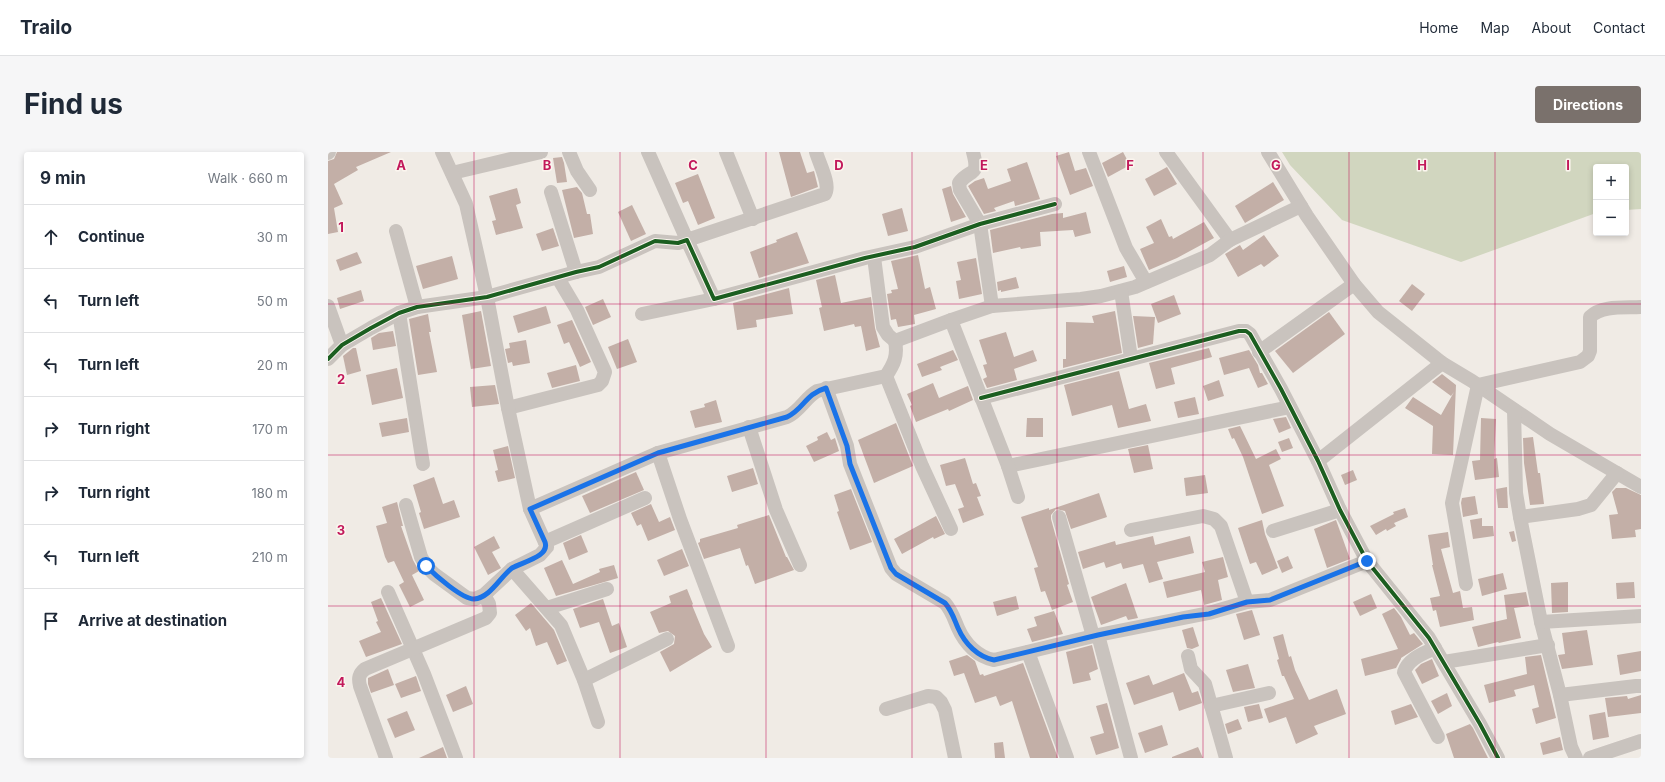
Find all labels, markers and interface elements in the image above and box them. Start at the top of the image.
text: Trailo [20,16,72,39]
text: Home [1419,19,1458,36]
text: Map [1480,19,1510,36]
text: About [1532,19,1571,36]
text: Contact [1593,19,1645,36]
button: Directions [1535,86,1641,123]
text: Find us [24,87,123,121]
text: A [396,157,406,173]
text: B [543,157,552,173]
text: C [688,157,698,173]
text: D [834,157,844,173]
text: E [980,157,988,173]
text: F [1126,157,1134,173]
text: G [1271,157,1281,173]
text: H [1417,157,1427,173]
text: I [1566,157,1570,173]
map controls [1593,164,1629,236]
button: + [1593,164,1629,200]
text: 9 min [40,168,86,188]
text: Walk · 660 m [208,170,288,186]
button: − [1593,200,1629,236]
text: 1 [338,219,344,235]
icon: ahead [40,226,62,248]
text: Continue [78,227,145,246]
text: 30 m [257,229,288,245]
icon: left [40,290,62,312]
text: Turn left [78,291,139,310]
text: 50 m [257,293,288,309]
icon: left [40,354,62,376]
text: Turn left [78,355,139,374]
text: 20 m [257,357,288,373]
text: 2 [337,371,345,387]
icon: right [40,418,62,440]
text: Turn right [78,419,150,438]
text: 170 m [252,421,288,437]
icon: right [40,482,62,504]
text: Turn right [78,483,150,502]
text: 180 m [251,485,288,501]
text: 3 [337,522,345,538]
icon: left [40,546,62,568]
text: Turn left [78,547,139,566]
text: 210 m [252,549,288,565]
route end [1358,552,1376,570]
route start [417,557,435,575]
icon: arrive [40,610,62,632]
text: Arrive at destination [78,611,227,630]
text: 4 [337,674,346,690]

